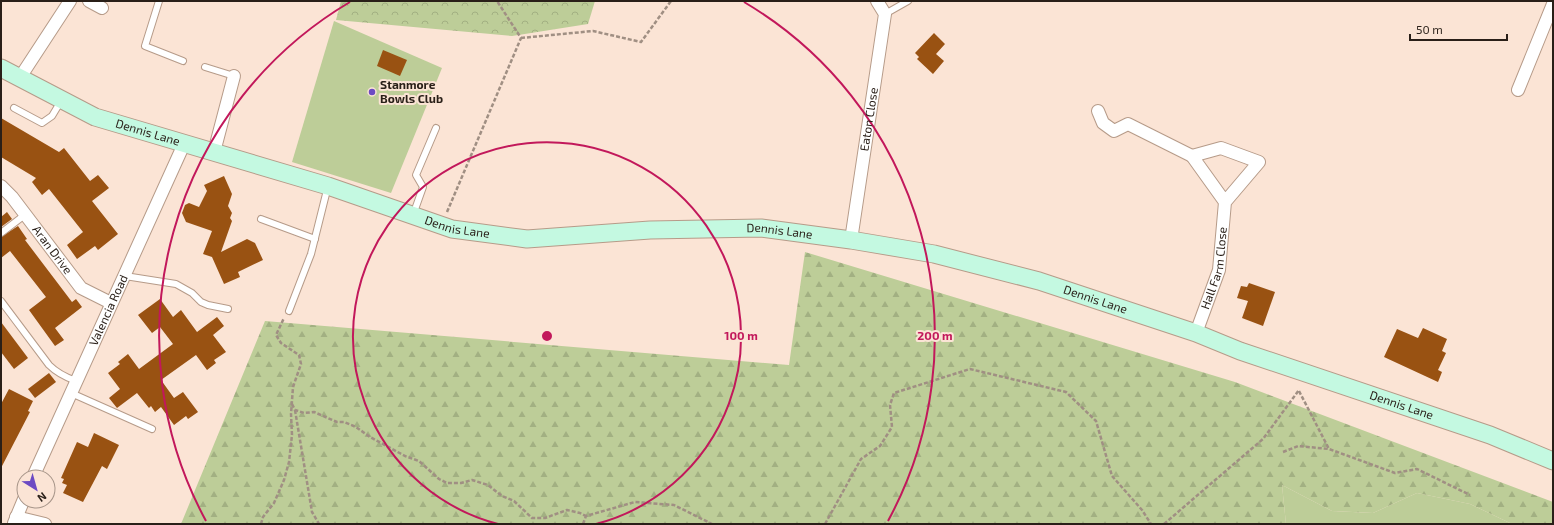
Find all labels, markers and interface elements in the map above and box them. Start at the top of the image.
scale bar [1410,16,1507,42]
text: 50 m [1416,22,1443,36]
place label: Stanmore Bowls Club [380,77,443,105]
street label: Eaton Close [856,86,880,152]
marker: Stanmore Bowls Club [367,87,377,97]
street label: Dennis Lane [114,116,182,148]
street label: Dennis Lane [423,212,491,240]
street label: Dennis Lane [746,220,814,241]
street label: Aran Drive [30,222,76,276]
street label: Hall Farm Close [1197,226,1229,311]
street label: Valencia Road [86,272,130,348]
street label: Dennis Lane [1062,282,1129,316]
text: 100 m [724,328,758,342]
text: 200 m [917,328,953,342]
centre of rings [540,329,554,343]
street label: Dennis Lane [1368,387,1436,422]
north arrow [16,469,56,509]
text: N [35,490,49,505]

